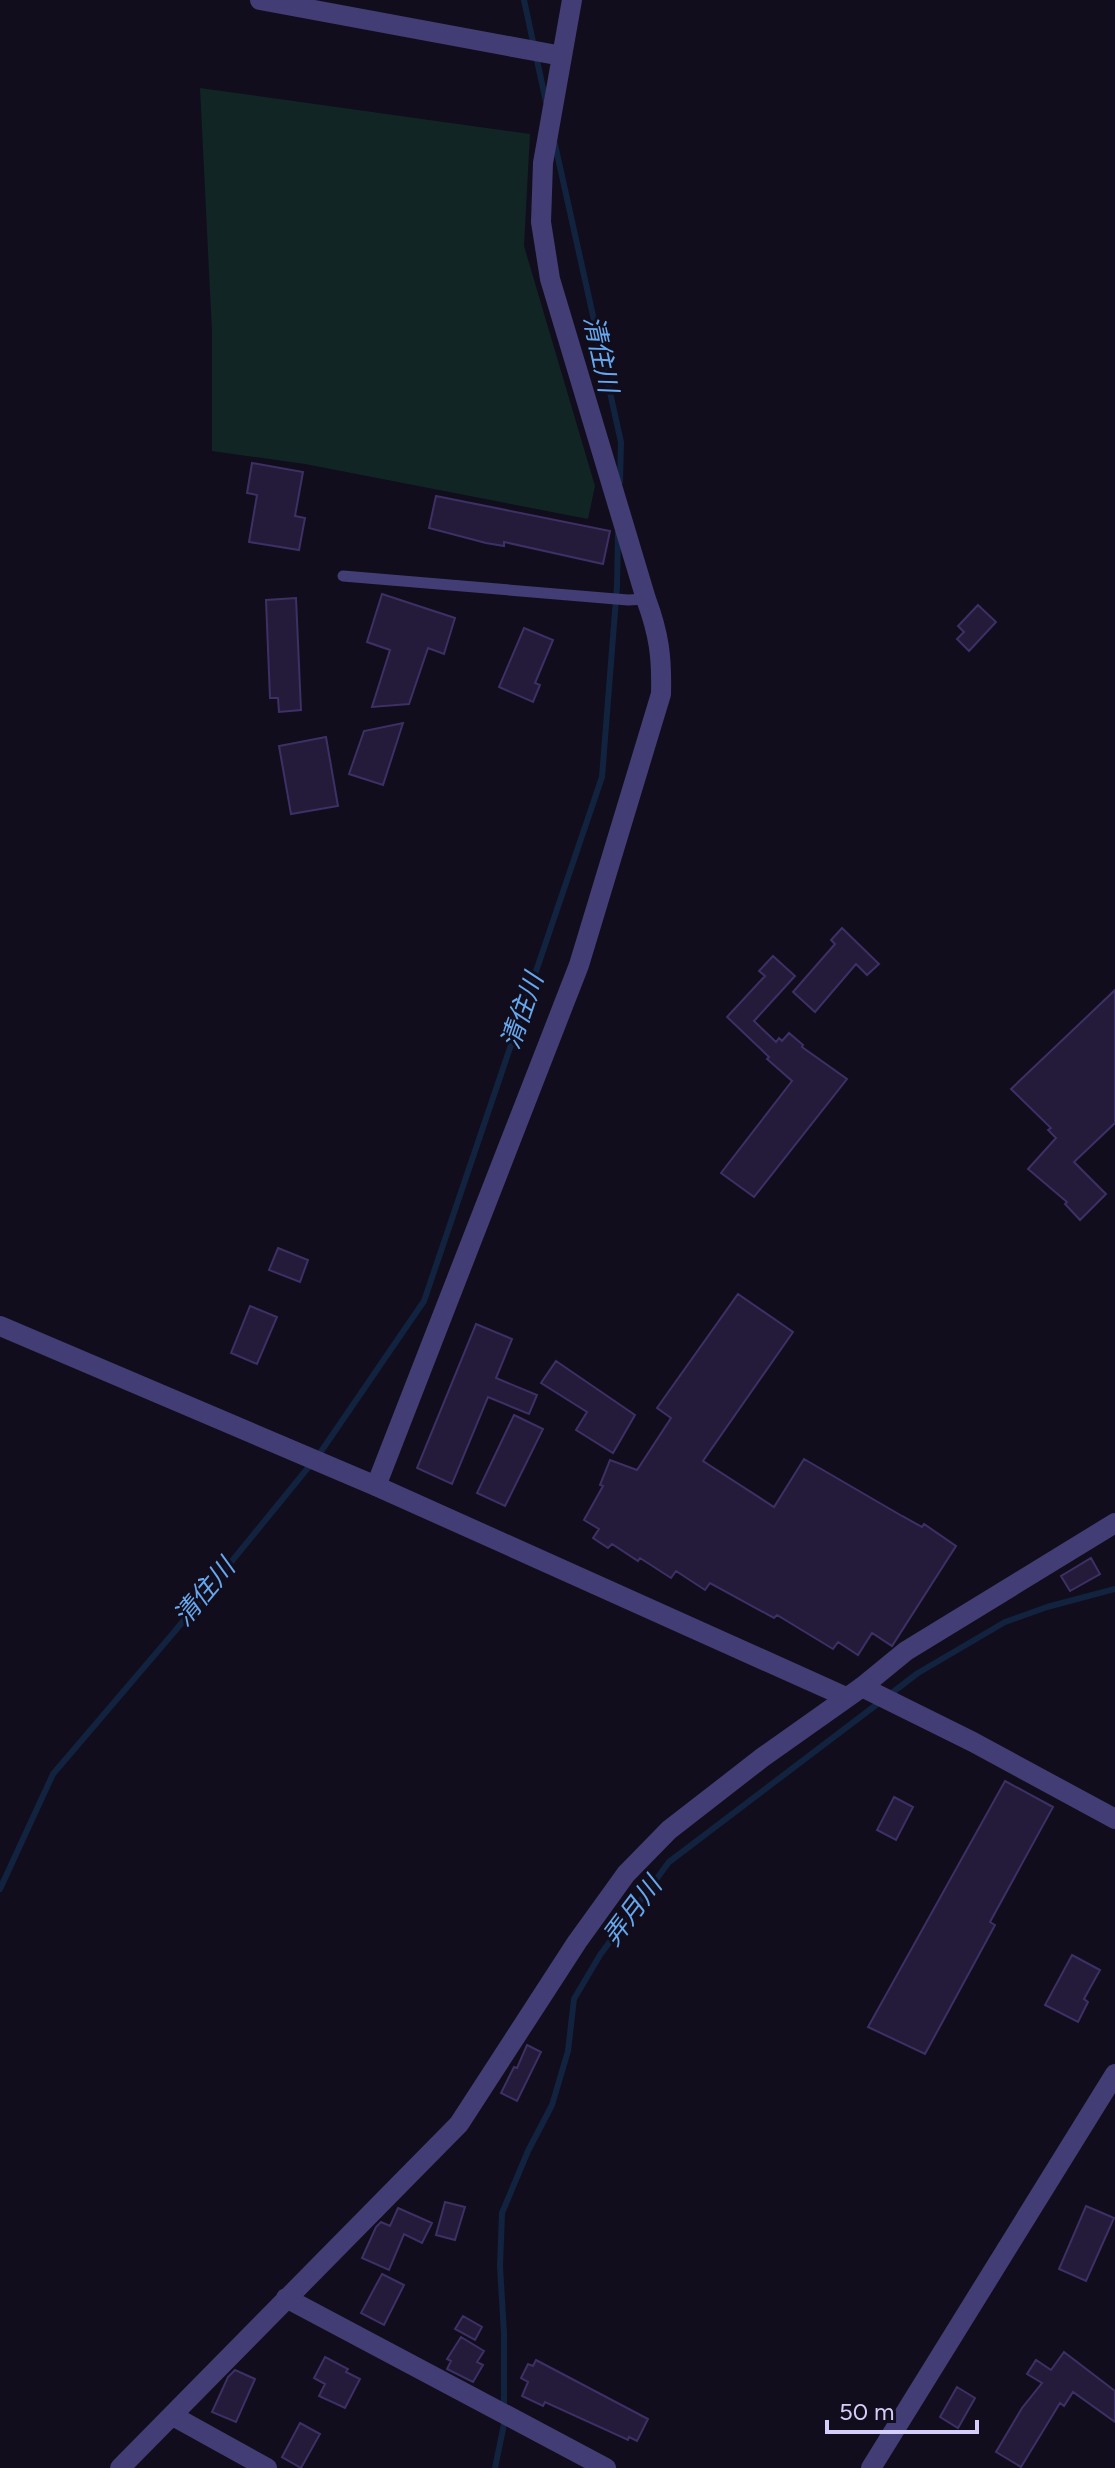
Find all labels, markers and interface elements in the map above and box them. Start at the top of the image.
water label: 清住川 [577,313,625,398]
water label: 清住川 [494,966,551,1053]
water label: 清住川 [167,1550,243,1632]
water label: 弄月川 [596,1868,670,1952]
scale bar [827,2384,977,2434]
text: 50 m [839,2397,895,2426]

